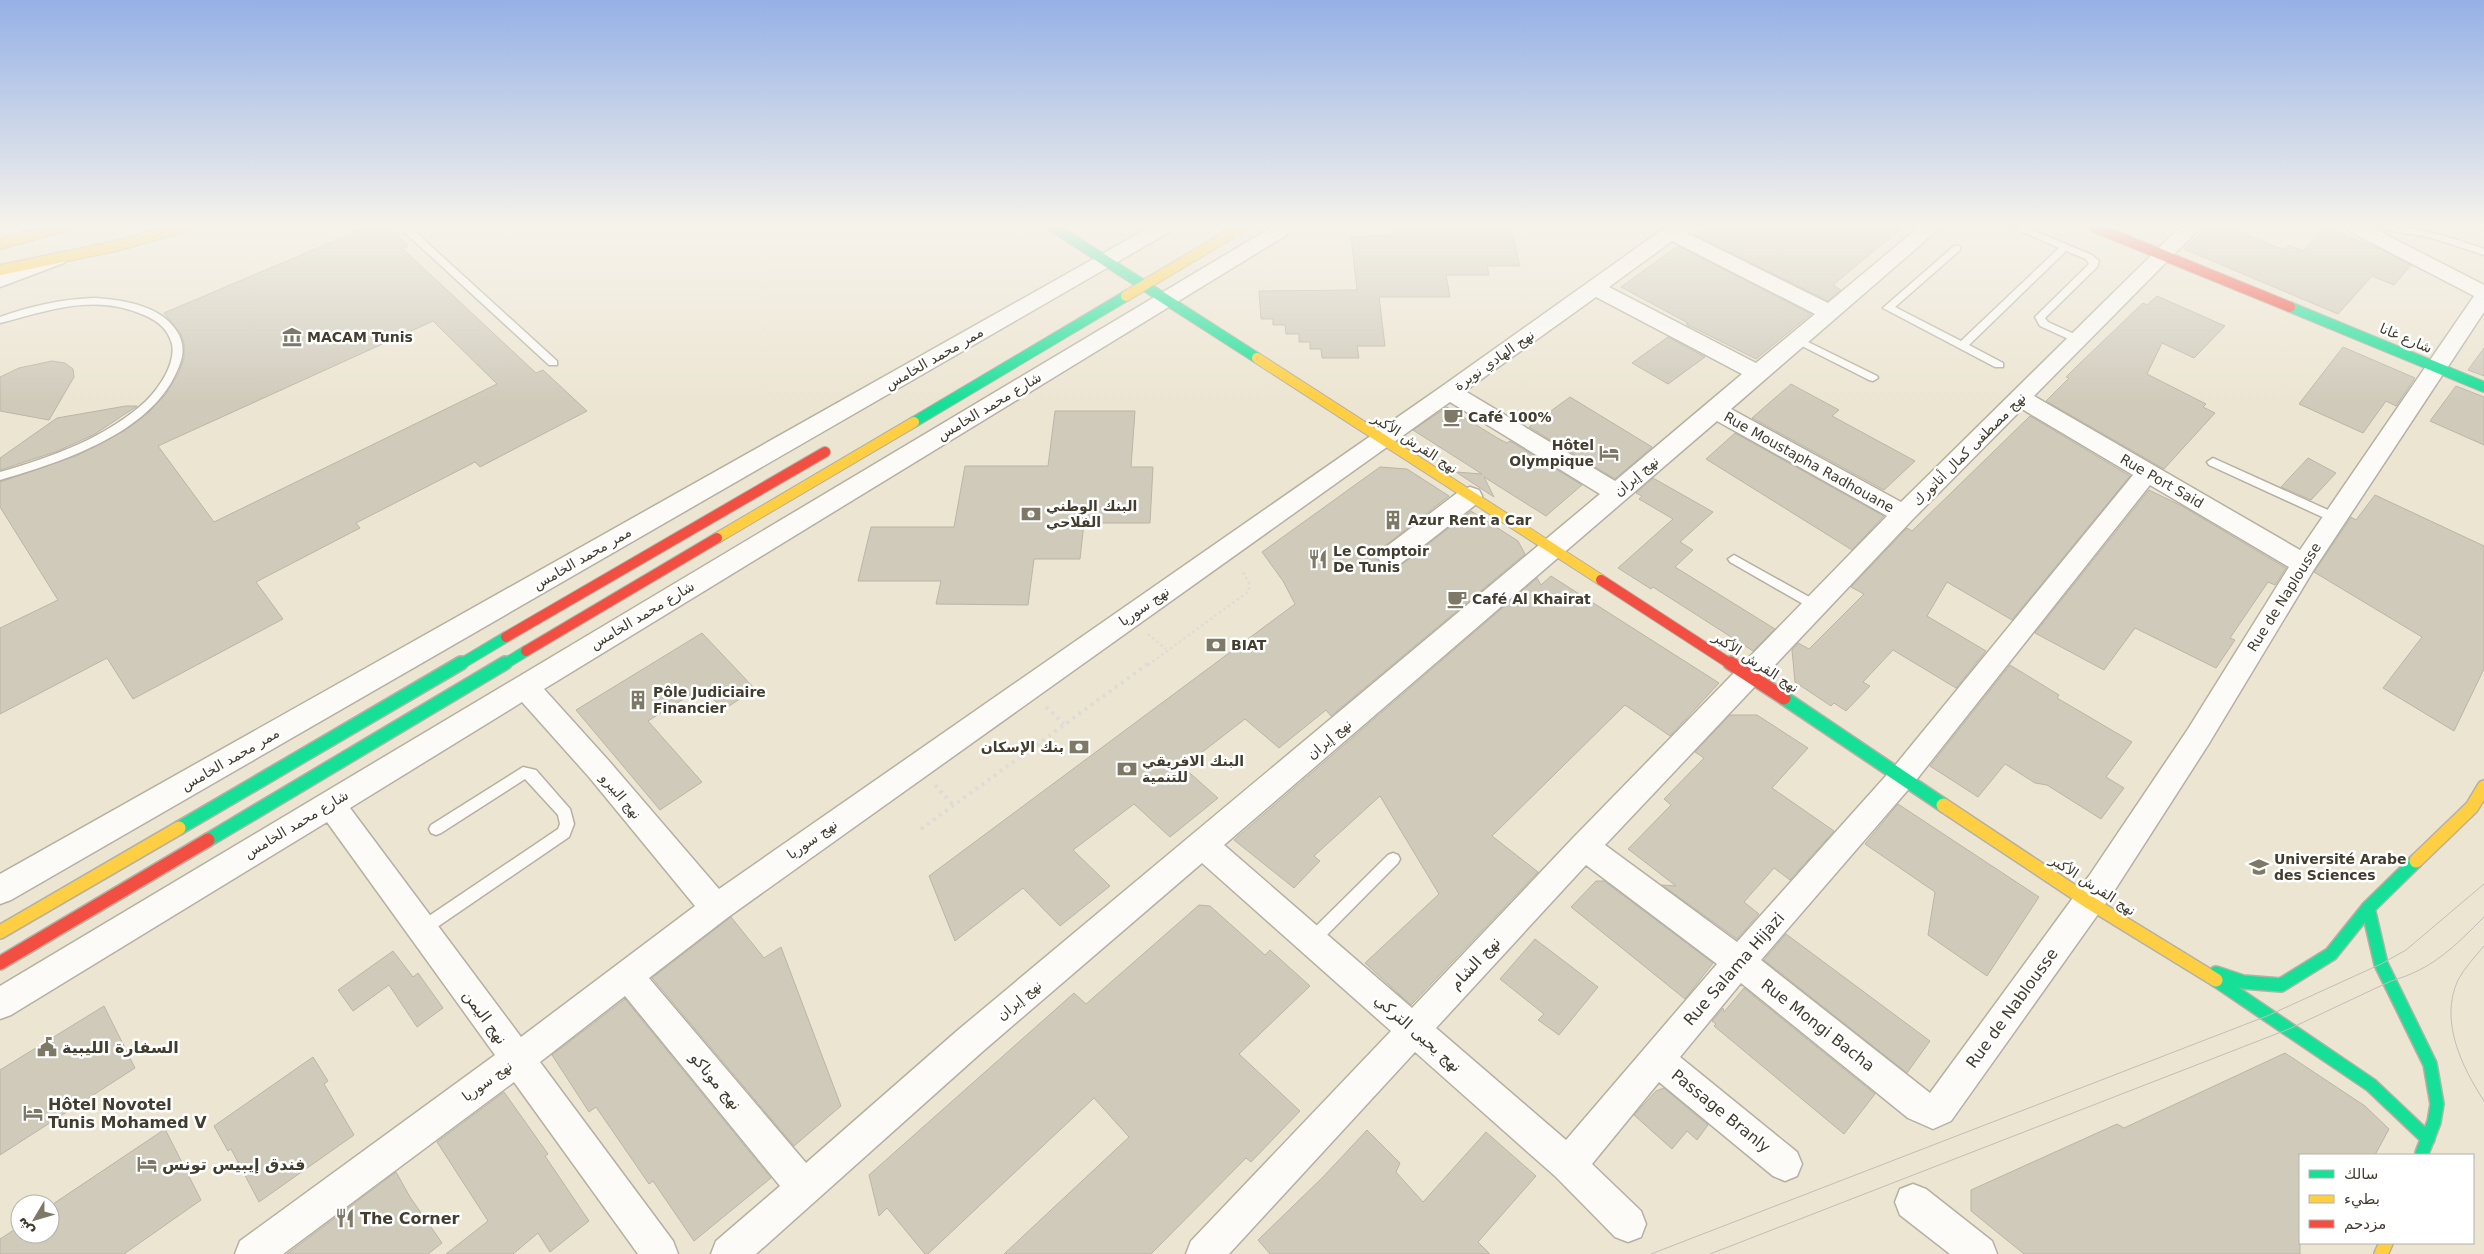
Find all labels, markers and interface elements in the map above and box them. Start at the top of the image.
street label: شارع غانا [2377,320,2435,357]
street label: ممر محمد الخامس [882,323,987,394]
museum icon: MACAM Tunis [281,326,303,348]
street label: نهج الهادي نويرة [1451,326,1538,394]
place label: MACAM Tunis [307,329,413,345]
street label: شارع محمد الخامس [934,369,1045,444]
street label: نهج مصطفى كمال أتاتورك [1908,388,2030,510]
cafe icon: Café 100% [1442,406,1464,428]
street label: نهج القرش الأكبر [1368,408,1461,477]
street label: Rue Moustapha Radhouane [1721,408,1897,516]
place label: Café 100% [1468,409,1551,425]
place label: Hôtel Olympique [1509,437,1594,469]
hotel icon: Hôtel Olympique [1598,442,1620,464]
street label: Rue Port Said [2118,451,2206,511]
street label: نهج إيران [1610,453,1662,500]
place label: البنك الوطني الفلاحي [1046,498,1137,531]
bank icon: البنك الوطني الفلاحي [1020,503,1042,525]
building icon: Azur Rent a Car [1382,509,1404,531]
place label: Azur Rent a Car [1408,512,1532,528]
street label: ممر محمد الخامس [530,523,635,594]
street label: Rue de Naplousse [2244,540,2324,654]
place label: Le Comptoir De Tunis [1333,543,1429,575]
restaurant icon: Le Comptoir De Tunis [1307,548,1329,570]
street label: شارع محمد الخامس [587,578,698,653]
street label: نهج سوريا [1116,583,1173,630]
cafe icon: Café Al Khairat [1446,588,1468,610]
place label: Café Al Khairat [1472,591,1591,607]
street label: نهج القرش الأكبر [1709,627,1802,696]
bank icon: BIAT [1205,634,1227,656]
place label: BIAT [1231,637,1267,653]
place label: Pôle Judiciaire Financier [653,684,766,716]
building icon: Pôle Judiciaire Financier [627,689,649,711]
street label: نهج إيران [1303,716,1355,763]
street label: ممر محمد الخامس [178,724,283,795]
bank icon: بنك الإسكان [1068,736,1090,758]
place label: بنك الإسكان [981,739,1064,756]
place label: البنك الافريقي للتنمية [1142,753,1244,785]
bank icon: البنك الافريقي للتنمية [1116,758,1138,780]
street label: نهج البيرو [596,769,645,823]
street label: شارع محمد الخامس [241,787,352,862]
street label: نهج سوريا [784,816,841,863]
street label: نهج القرش الأكبر [2046,850,2139,919]
place label: Université Arabe des Sciences [2274,851,2407,883]
school or university icon: Université Arabe des Sciences [2248,856,2270,878]
street label: Rue Salama Hijazi [1680,909,1788,1029]
street label: نهج الشام [1446,933,1505,994]
street label: Rue de Nablousse [1962,944,2062,1072]
street label: Rue Mongi Bacha [1758,975,1878,1075]
street label: نهج إيران [993,977,1045,1024]
street label: نهج اليمن [458,986,511,1049]
street label: نهج يحيى التركي [1370,990,1465,1077]
public building icon: السفارة الليبية [36,1036,58,1058]
place label: السفارة الليبية [62,1038,179,1057]
street label: نهج موناكو [685,1048,746,1114]
street label: نهج سوريا [459,1058,516,1105]
street label: Passage Branly [1668,1065,1774,1157]
place label: Hôtel Novotel Tunis Mohamed V [48,1095,207,1132]
hotel icon: Hôtel Novotel Tunis Mohamed V [22,1102,44,1124]
hotel icon: فندق إيبيس تونس [136,1153,158,1175]
legend [2299,1154,2474,1244]
place label: فندق إيبيس تونس [162,1155,306,1174]
text: سالك [2344,1165,2378,1183]
text: بطيء [2344,1190,2380,1209]
north arrow [10,1194,60,1244]
restaurant icon: The Corner [334,1207,356,1229]
place label: The Corner [360,1209,460,1228]
text: ش [13,1214,37,1240]
text: مزدحم [2344,1215,2386,1233]

